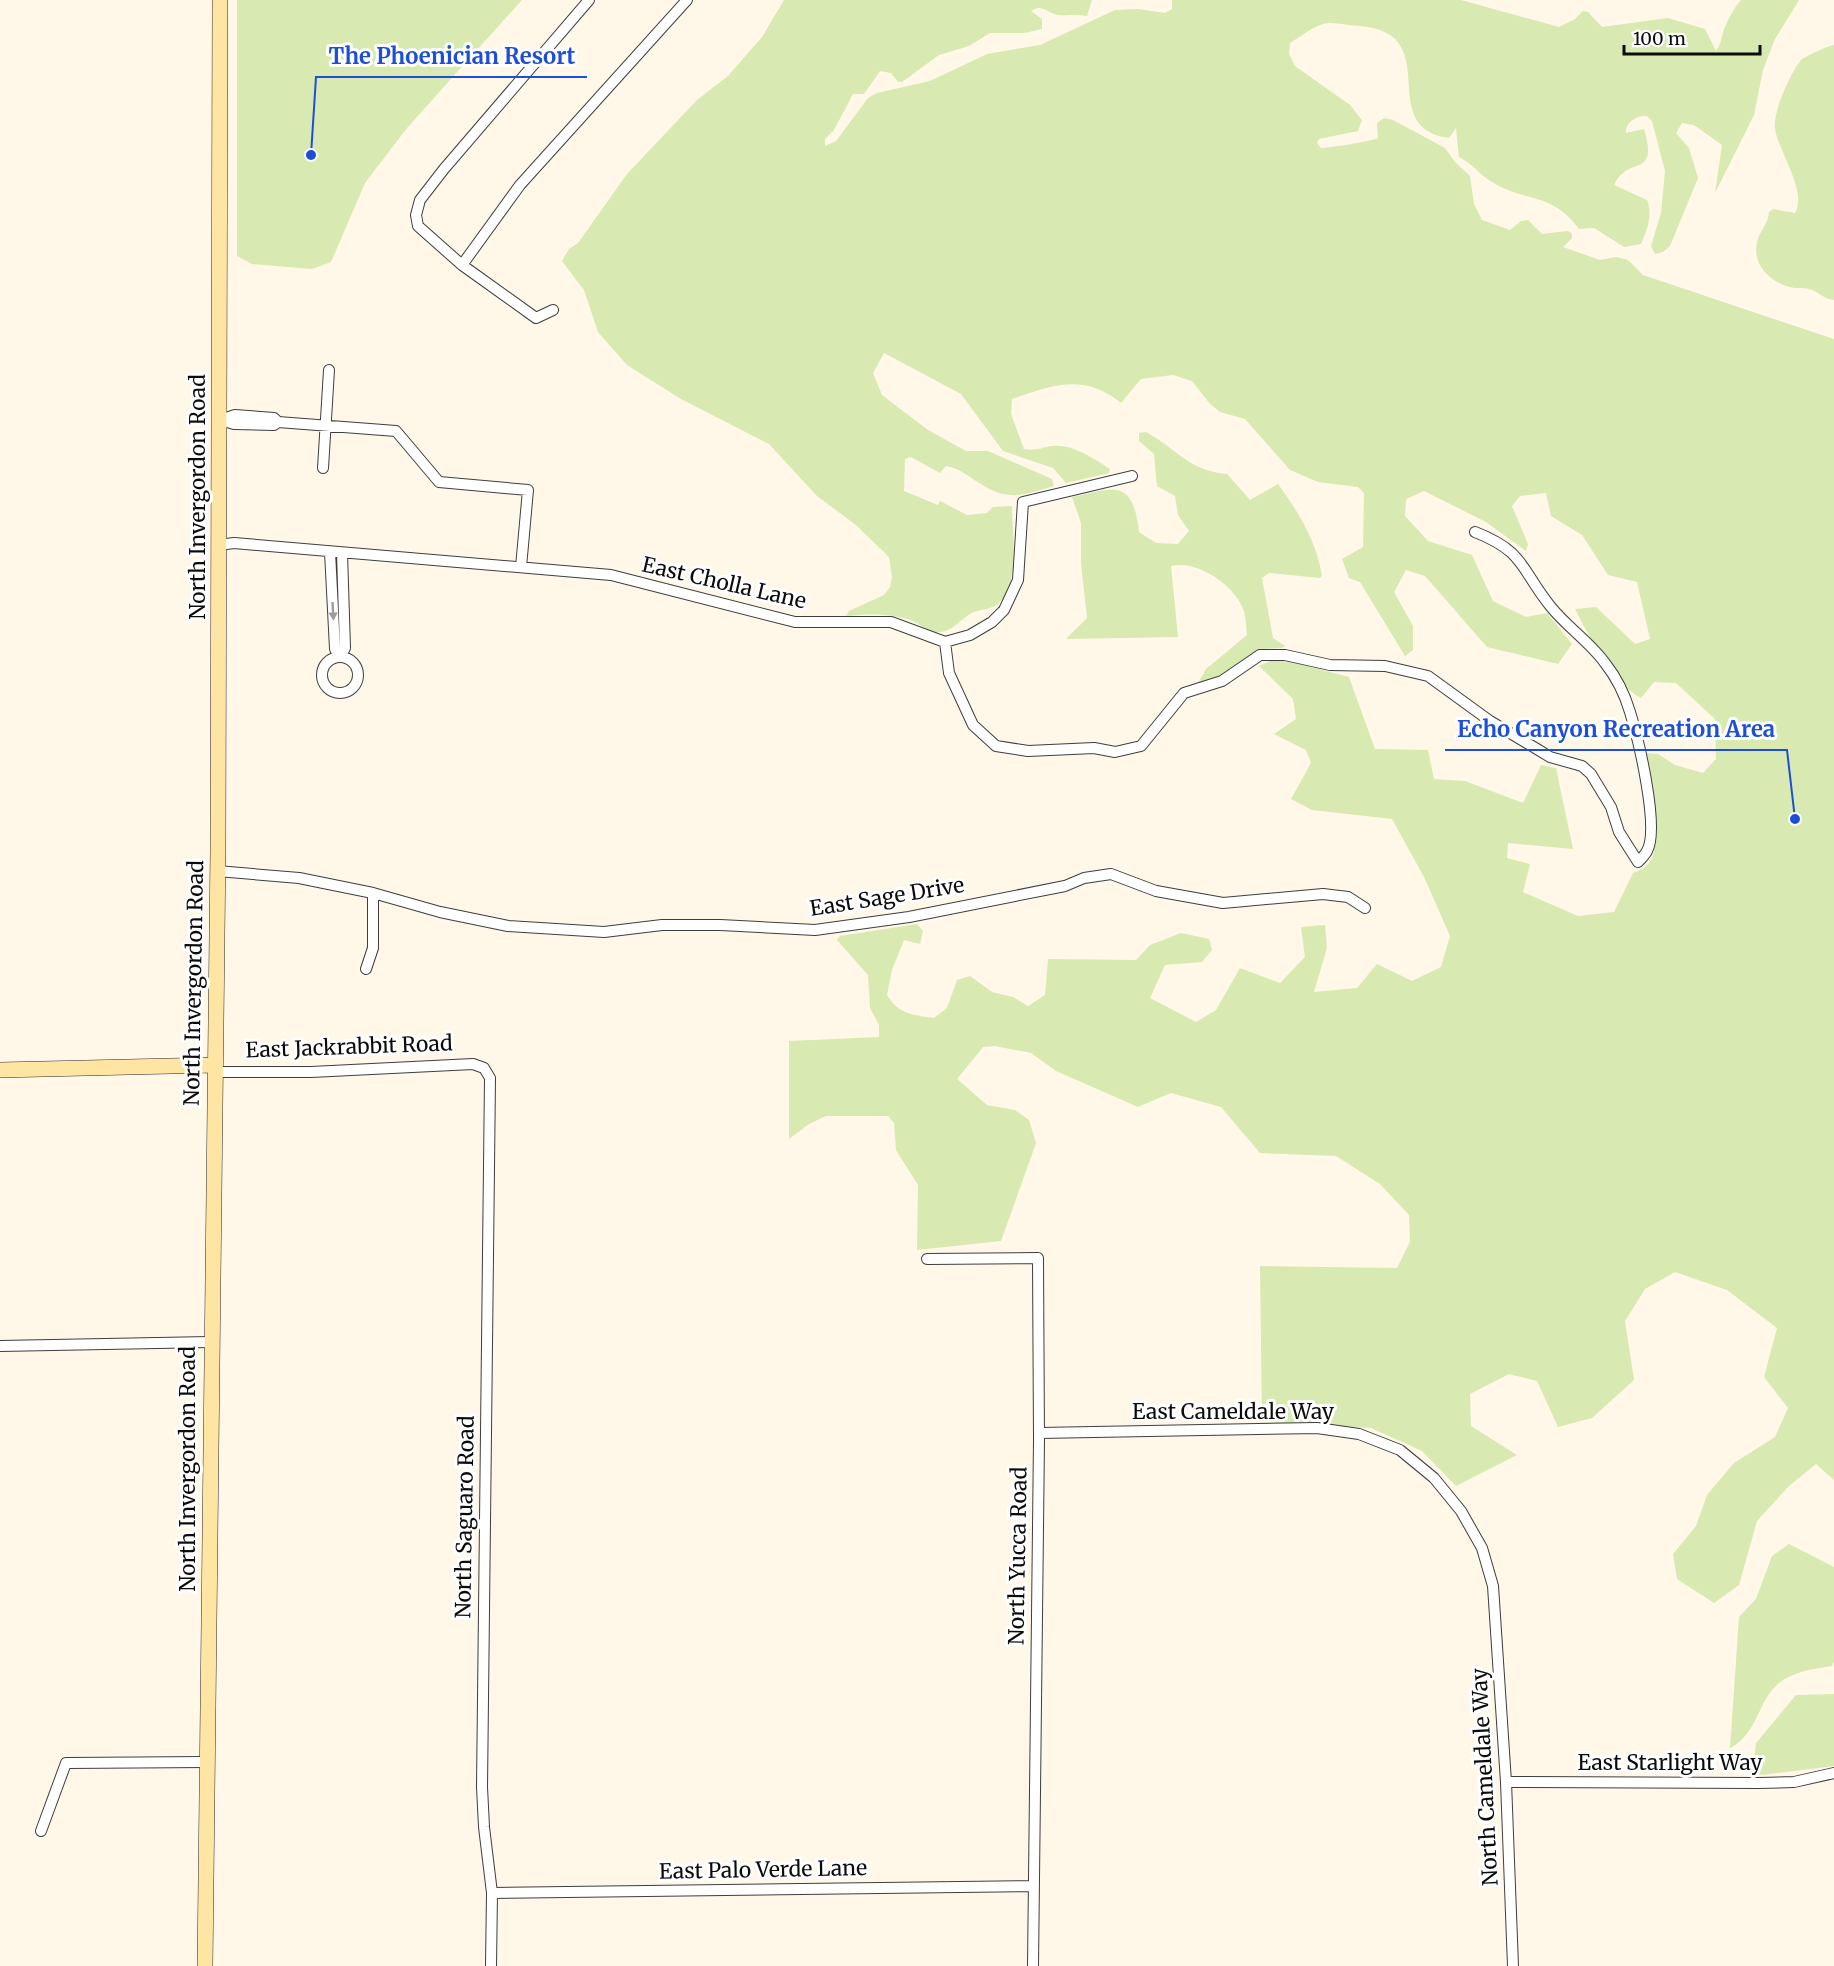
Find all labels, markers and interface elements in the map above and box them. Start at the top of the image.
scale bar [1624,18,1760,56]
text: 100 m [1633,27,1686,50]
callout: The Phoenician Resort [316,37,587,77]
text: The Phoenician Resort [329,42,576,70]
street label: North Invergordon Road [184,374,211,620]
street label: East Cholla Lane [639,551,809,615]
one-way arrow [328,601,337,620]
callout: Echo Canyon Recreation Area [1445,710,1787,750]
text: Echo Canyon Recreation Area [1457,715,1775,743]
street label: North Invergordon Road [178,860,209,1106]
street label: East Sage Drive [808,871,966,922]
street label: East Jackrabbit Road [245,1029,453,1064]
street label: North Invergordon Road [174,1346,201,1592]
street label: East Cameldale Way [1132,1398,1335,1425]
street label: North Saguaro Road [449,1415,480,1619]
street label: North Yucca Road [1002,1466,1033,1645]
street label: North Cameldale Way [1465,1667,1504,1886]
street label: East Starlight Way [1577,1749,1763,1776]
street label: East Palo Verde Lane [659,1854,867,1885]

